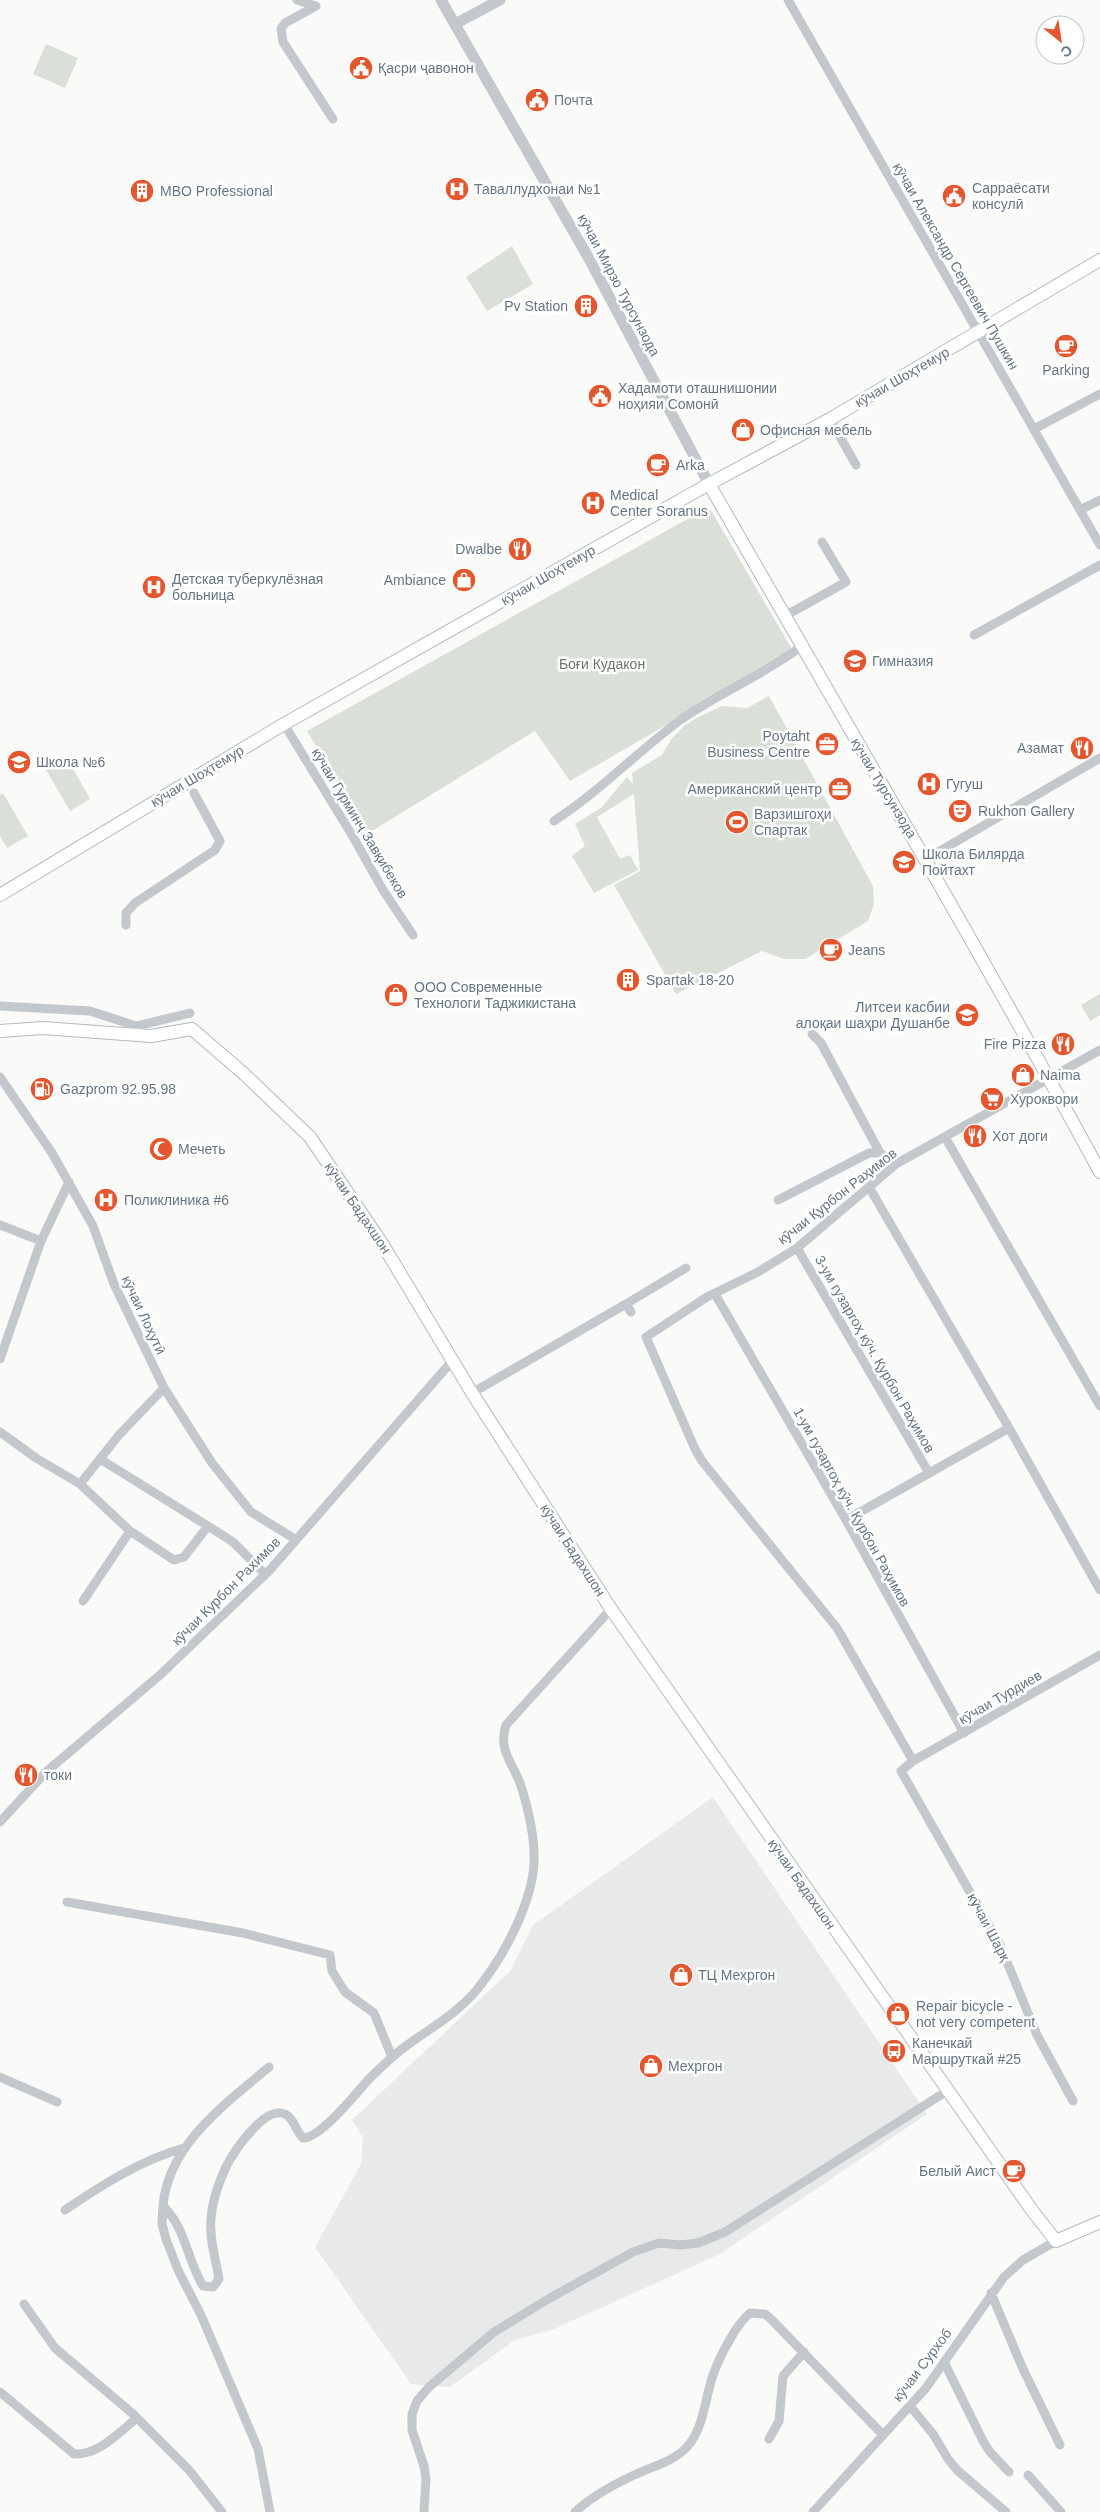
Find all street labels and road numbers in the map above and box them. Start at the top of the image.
street label: кӯчаи Александр Сергеевич Пушкин [890,160,1022,372]
street label: кӯчаи Мирзо Турсунзода [575,211,663,359]
street label: кӯчаи Шоҳтемур [852,343,952,410]
street label: кӯчаи Шоҳтемур [498,541,598,608]
street label: кӯчаи Турсунзода [848,735,920,841]
street label: кӯчаи Шоҳтемур [147,742,247,810]
street label: кӯчаи Гурминҷ Завқибеков [309,745,411,901]
street label: кӯчаи Қурбон Раҳимов [774,1145,900,1247]
street label: кӯчаи Бадахшон [322,1159,394,1257]
street label: 3-ум гузаргоҳ кӯч. Қурбон Раҳимов [812,1253,938,1455]
street label: кӯчаи Лоҳутӣ [119,1273,169,1357]
street label: 1-ум гузаргоҳ кӯч. Қурбон Раҳимов [790,1405,914,1609]
street label: кӯчаи Бадахшон [537,1501,609,1599]
street label: кӯчаи Курбон Рахимов [169,1534,283,1648]
street label: кӯчаи Турдиев [956,1667,1044,1727]
street label: кӯчаи Бадахшон [765,1836,839,1932]
street label: кӯчаи Шарқ [964,1890,1014,1964]
street label: кӯчаи Сурхоб [889,2325,955,2405]

